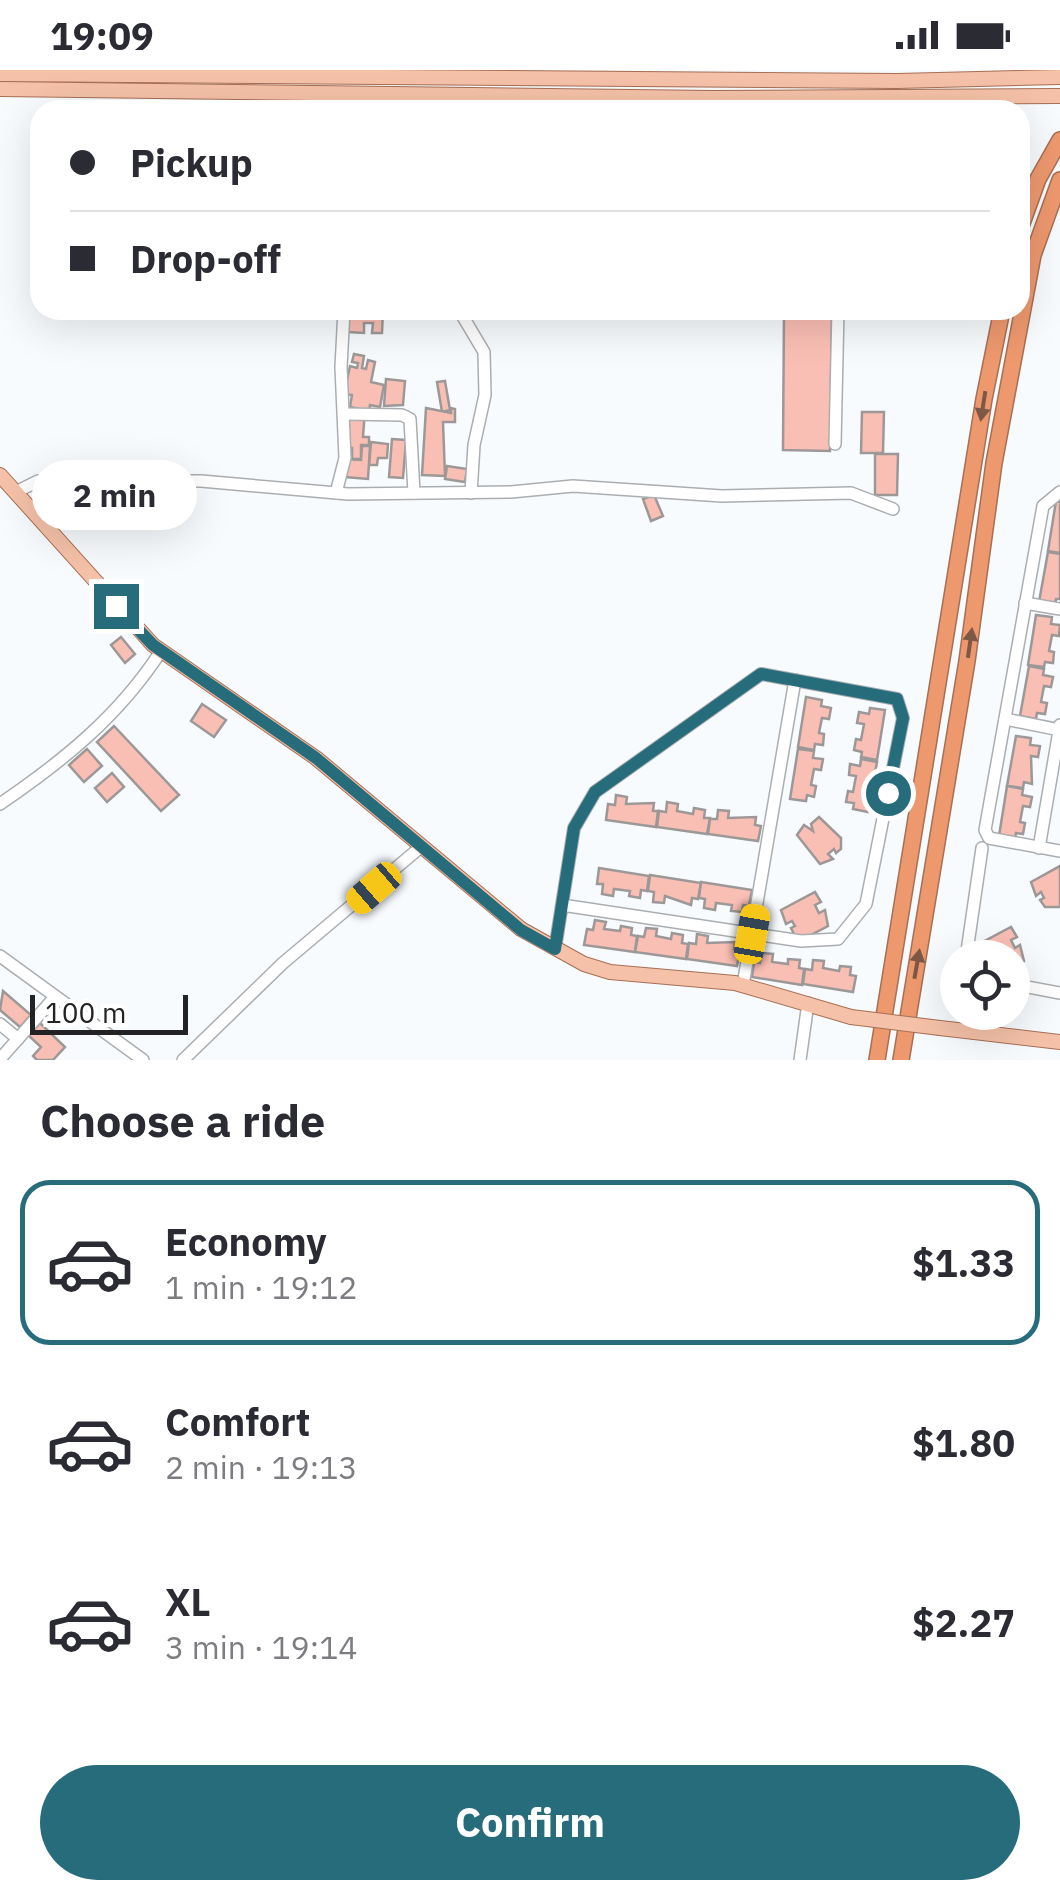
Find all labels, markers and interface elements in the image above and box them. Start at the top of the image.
text: 19:09 [50,11,154,60]
text: Pickup [130,138,253,187]
text: Drop-off [130,234,281,283]
one-way arrow [975,390,990,422]
callout: 2 min [34,461,198,531]
text: 2 min [73,474,156,516]
route end [94,584,139,629]
one-way arrow [962,627,978,659]
route start [866,771,911,816]
car [342,857,406,919]
car [732,902,772,966]
map controls [940,940,1030,1030]
button: locate [940,940,1030,1030]
one-way arrow [910,948,925,979]
scale bar [30,990,188,1034]
text: 100 m [45,994,126,1031]
text: Choose a ride [40,1091,325,1149]
text: Economy [165,1217,327,1266]
icon: car [45,1218,135,1308]
text: $1.33 [912,1238,1015,1287]
text: 1 min · 19:12 [165,1266,358,1308]
text: Comfort [165,1397,310,1446]
icon: car [45,1398,135,1488]
text: $1.80 [912,1418,1015,1467]
text: 2 min · 19:13 [165,1446,358,1488]
text: XL [165,1577,211,1626]
icon: car [45,1578,135,1668]
text: $2.27 [912,1598,1015,1647]
text: 3 min · 19:14 [165,1626,358,1668]
button: Confirm [40,1765,1020,1880]

